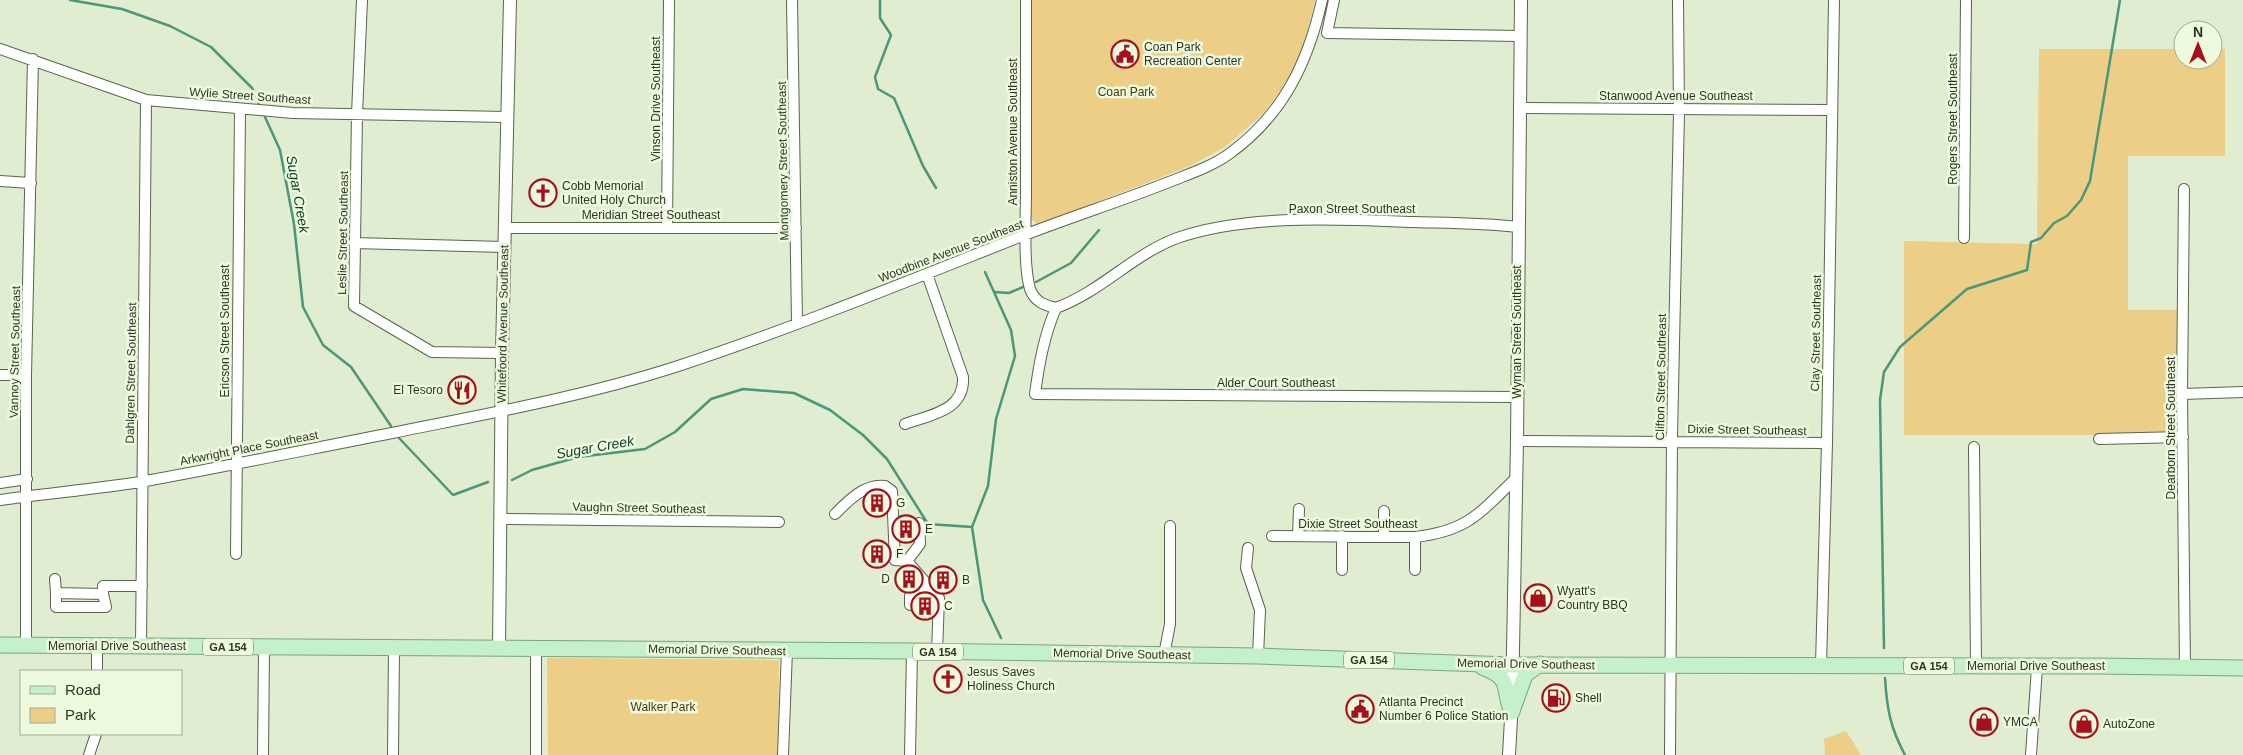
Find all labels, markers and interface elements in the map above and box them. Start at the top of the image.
north arrow [2173,20,2223,70]
text: N [2193,24,2203,40]
street label: Vinson Drive Southeast [649,36,663,162]
public building icon: Coan Park Recreation Center [1110,39,1140,69]
place label: Coan Park Recreation Center [1144,40,1241,68]
street label: Rogers Street Southeast [1946,53,1960,185]
street label: Anniston Avenue Southeast [1006,58,1020,206]
street label: Montgomery Street Southeast [775,81,791,241]
street label: Wylie Street Southeast [189,85,312,107]
park label: Coan Park [1098,85,1155,99]
street label: Stanwood Avenue Southeast [1599,89,1754,103]
water label: Sugar Creek [283,154,313,235]
street label: Leslie Street Southeast [335,170,351,295]
church icon: Cobb Memorial United Holy Church [528,178,558,208]
place label: Cobb Memorial United Holy Church [562,179,666,207]
street label: Paxon Street Southeast [1289,202,1416,216]
street label: Meridian Street Southeast [582,208,721,222]
street label: Woodbine Avenue Southeast [876,217,1026,285]
street label: Whitefoord Avenue Southeast [495,244,511,403]
street label: Ericson Street Southeast [218,264,232,397]
street label: Wyman Street Southeast [1510,265,1524,399]
street label: Clay Street Southeast [1808,274,1824,391]
street label: Vannoy Street Southeast [7,285,23,418]
street label: Dahlgren Street Southeast [123,302,139,444]
street label: Clifton Street Southeast [1653,313,1669,440]
street label: Dearborn Street Southeast [2164,356,2178,499]
restaurant icon: El Tesoro [447,375,477,405]
street label: Alder Court Southeast [1217,376,1336,390]
place label: El Tesoro [393,383,443,397]
street label: Dixie Street Southeast [1687,422,1807,438]
street label: Arkwright Place Southeast [179,428,320,468]
water label: Sugar Creek [555,432,636,462]
building icon: G [862,488,892,518]
place label: G [896,496,905,510]
street label: Vaughn Street Southeast [572,500,706,516]
building icon: E [891,514,921,544]
street label: Dixie Street Southeast [1298,517,1418,531]
place label: E [925,522,933,536]
building icon: F [862,539,892,569]
place label: F [896,547,903,561]
building icon: D [894,564,924,594]
building icon: B [928,565,958,595]
place label: D [881,572,890,586]
place label: B [962,573,970,587]
shop icon: Wyatt's Country BBQ [1523,583,1553,613]
place label: Wyatt's Country BBQ [1557,584,1628,612]
building icon: C [910,591,940,621]
place label: C [944,599,953,613]
road number: GA 154 [203,638,253,656]
street label: Memorial Drive Southeast [48,639,187,653]
street label: Memorial Drive Southeast [648,642,787,658]
road number: GA 154 [913,644,963,660]
street label: Memorial Drive Southeast [1053,646,1192,662]
road number: GA 154 [1344,652,1394,668]
street label: Memorial Drive Southeast [1457,656,1596,672]
road number: GA 154 [1904,658,1954,674]
street label: Memorial Drive Southeast [1967,659,2106,673]
church icon: Jesus Saves Holiness Church [933,664,963,694]
place label: Jesus Saves Holiness Church [967,665,1055,693]
legend [20,670,182,735]
text: Road [65,681,101,698]
fuel station icon: Shell [1541,683,1571,713]
place label: Shell [1575,691,1602,705]
public building icon: Atlanta Precinct Number 6 Police Station [1345,694,1375,724]
place label: Atlanta Precinct Number 6 Police Station [1379,695,1508,723]
park label: Walker Park [631,700,696,714]
text: Park [65,706,96,723]
shop icon: YMCA [1969,707,1999,737]
shop icon: AutoZone [2069,709,2099,739]
place label: YMCA [2003,715,2038,729]
place label: AutoZone [2103,717,2155,731]

